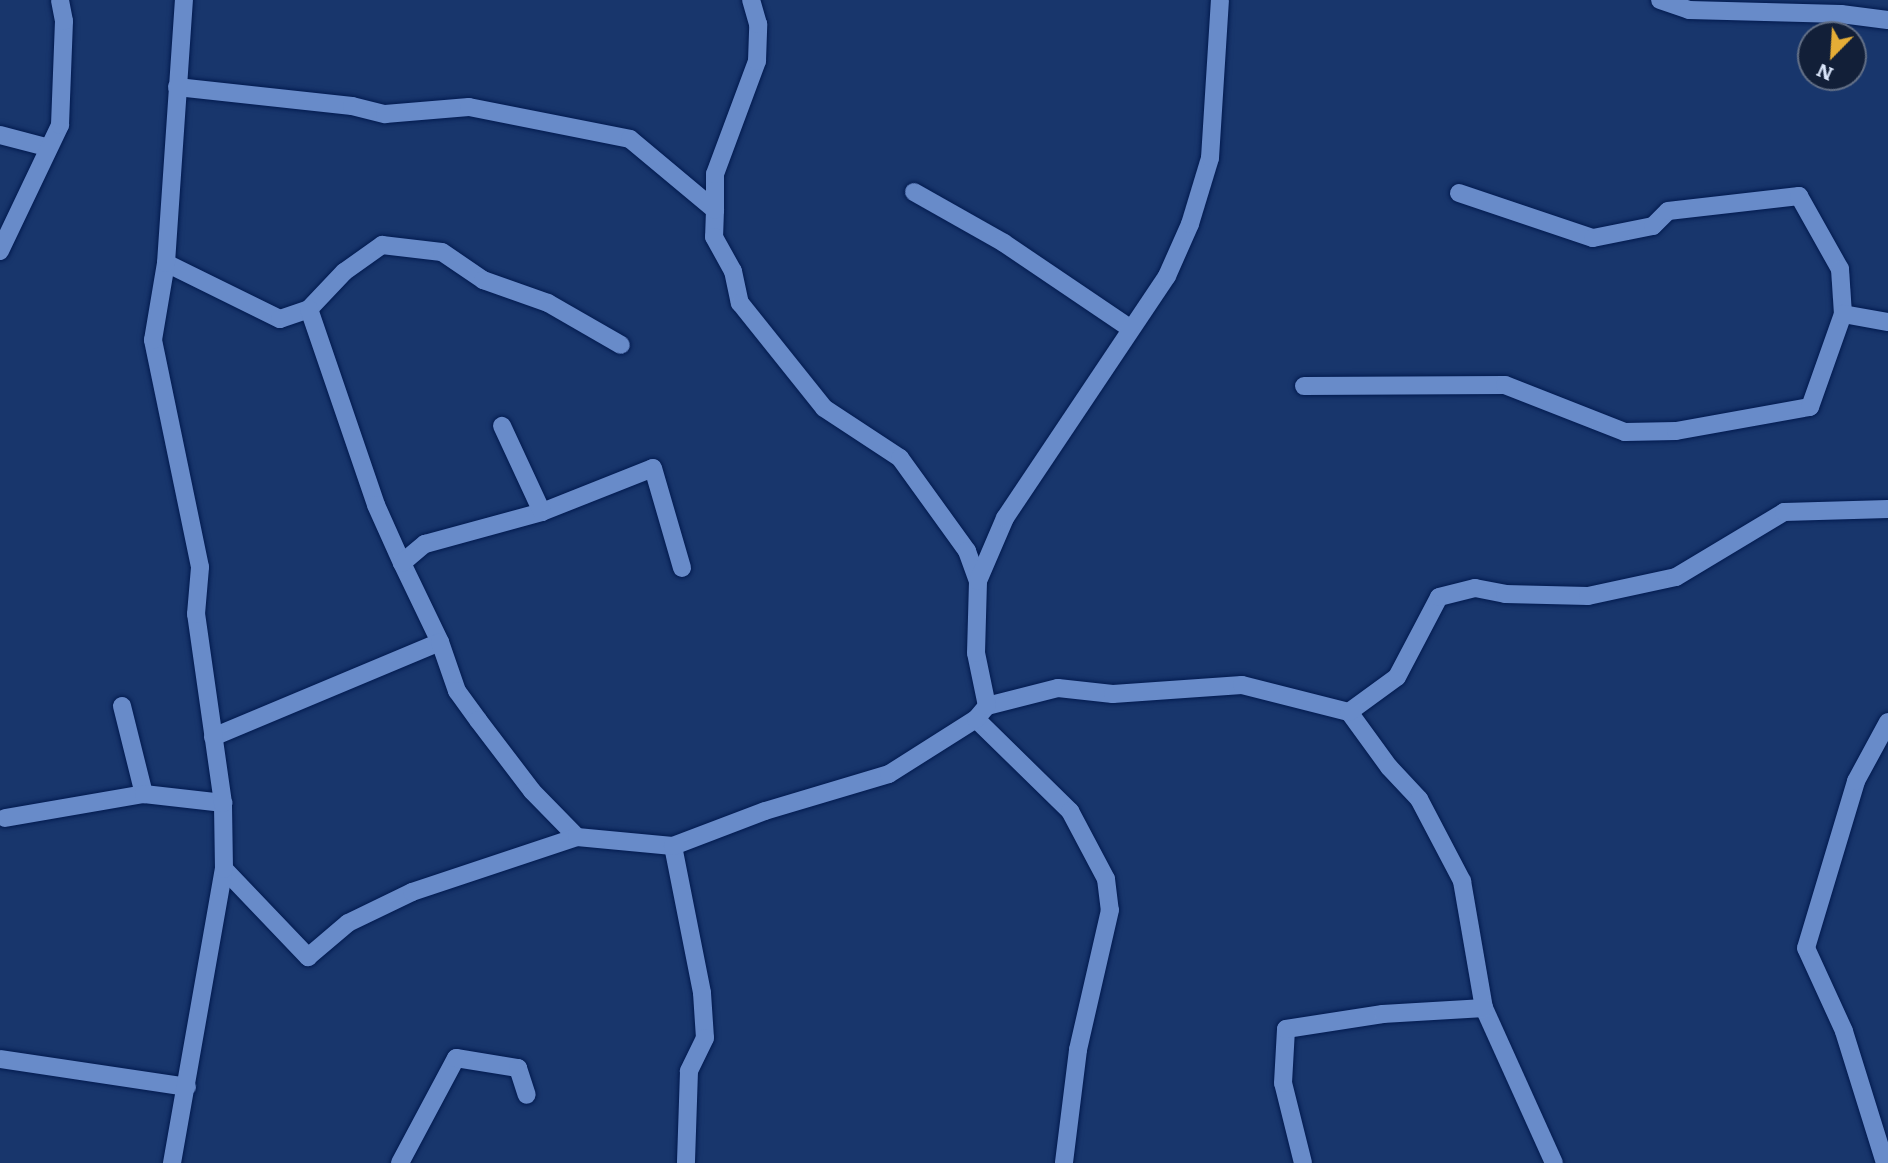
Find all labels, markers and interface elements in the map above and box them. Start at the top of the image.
north arrow [1797,21,1867,91]
text: N [1811,57,1837,89]

